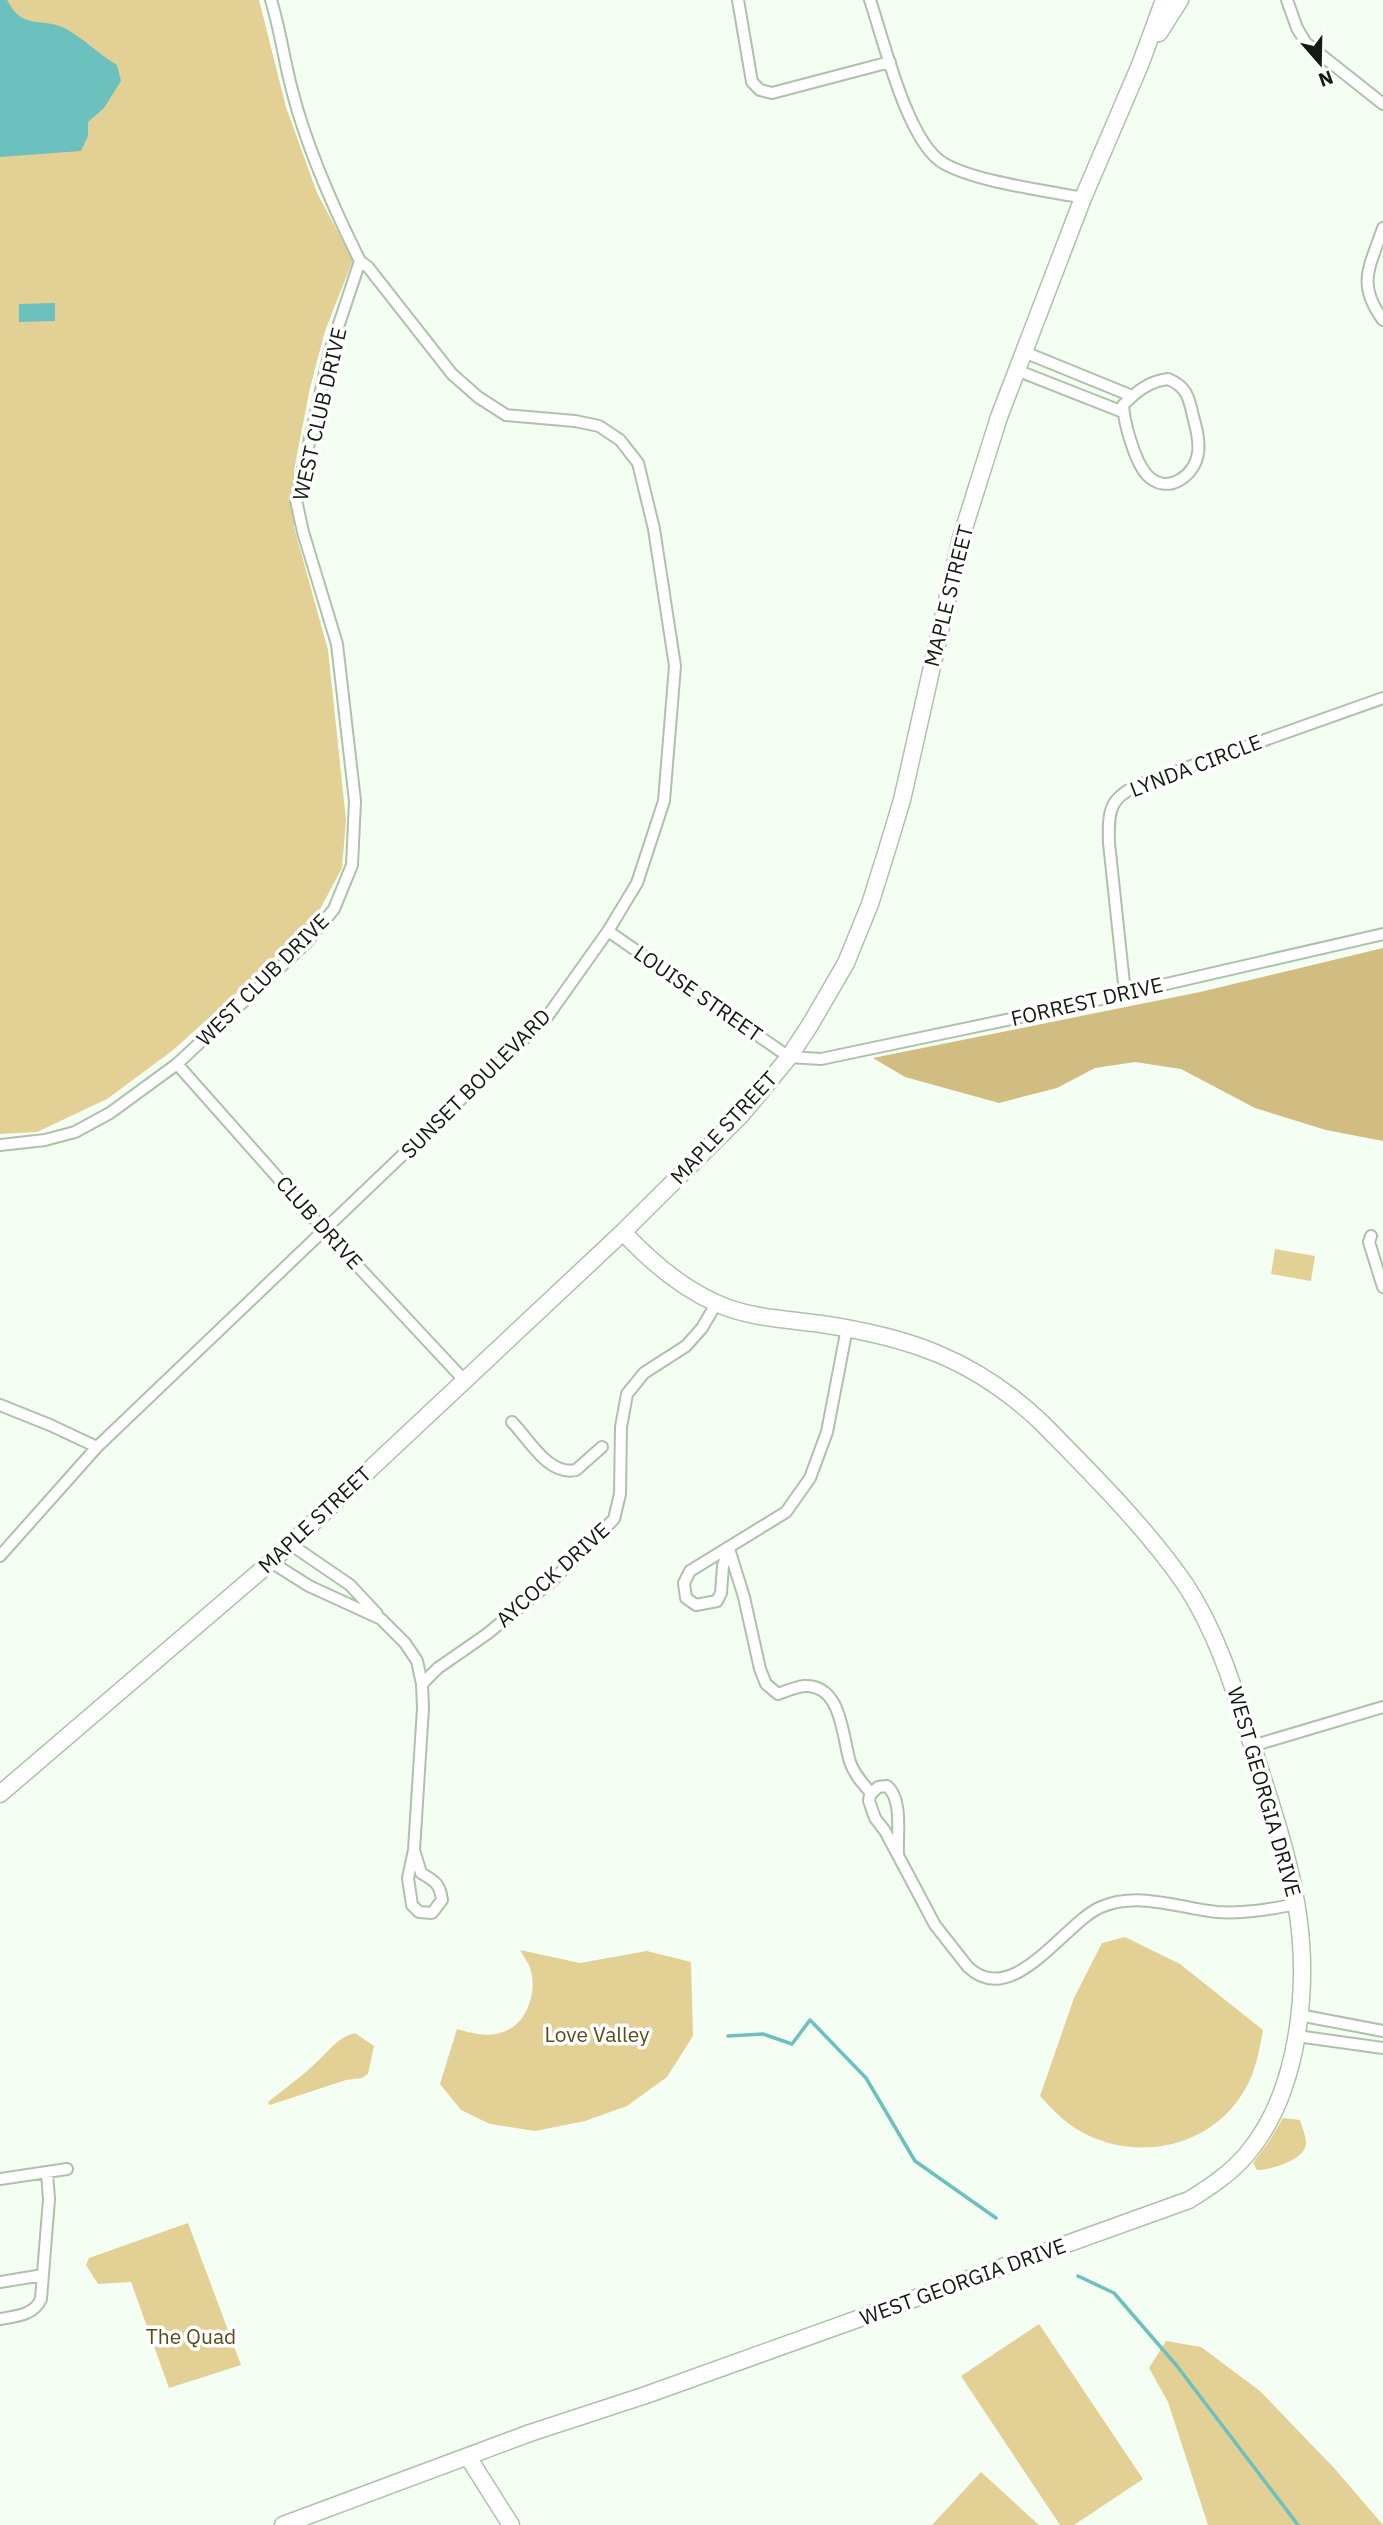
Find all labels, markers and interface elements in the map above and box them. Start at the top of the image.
north arrow [1285,28,1355,98]
text: N [1315,65,1336,93]
street label: WEST CLUB DRIVE [286,325,353,503]
street label: MAPLE STREET [917,522,979,669]
street label: LYNDA CIRCLE [1126,727,1266,803]
street label: WEST CLUB DRIVE [190,907,335,1052]
street label: LOUISE STREET [629,938,768,1048]
street label: FORREST DRIVE [1008,970,1166,1032]
street label: SUNSET BOULEVARD [394,1002,556,1164]
street label: MAPLE STREET [664,1065,783,1190]
street label: CLUB DRIVE [270,1170,369,1275]
street label: MAPLE STREET [252,1460,377,1579]
street label: AYCOCK DRIVE [489,1516,615,1633]
street label: WEST GEORGIA DRIVE [1222,1683,1308,1900]
park label: Love Valley [544,2020,650,2048]
street label: WEST GEORGIA DRIVE [856,2231,1069,2331]
park label: The Quad [146,2322,236,2350]

